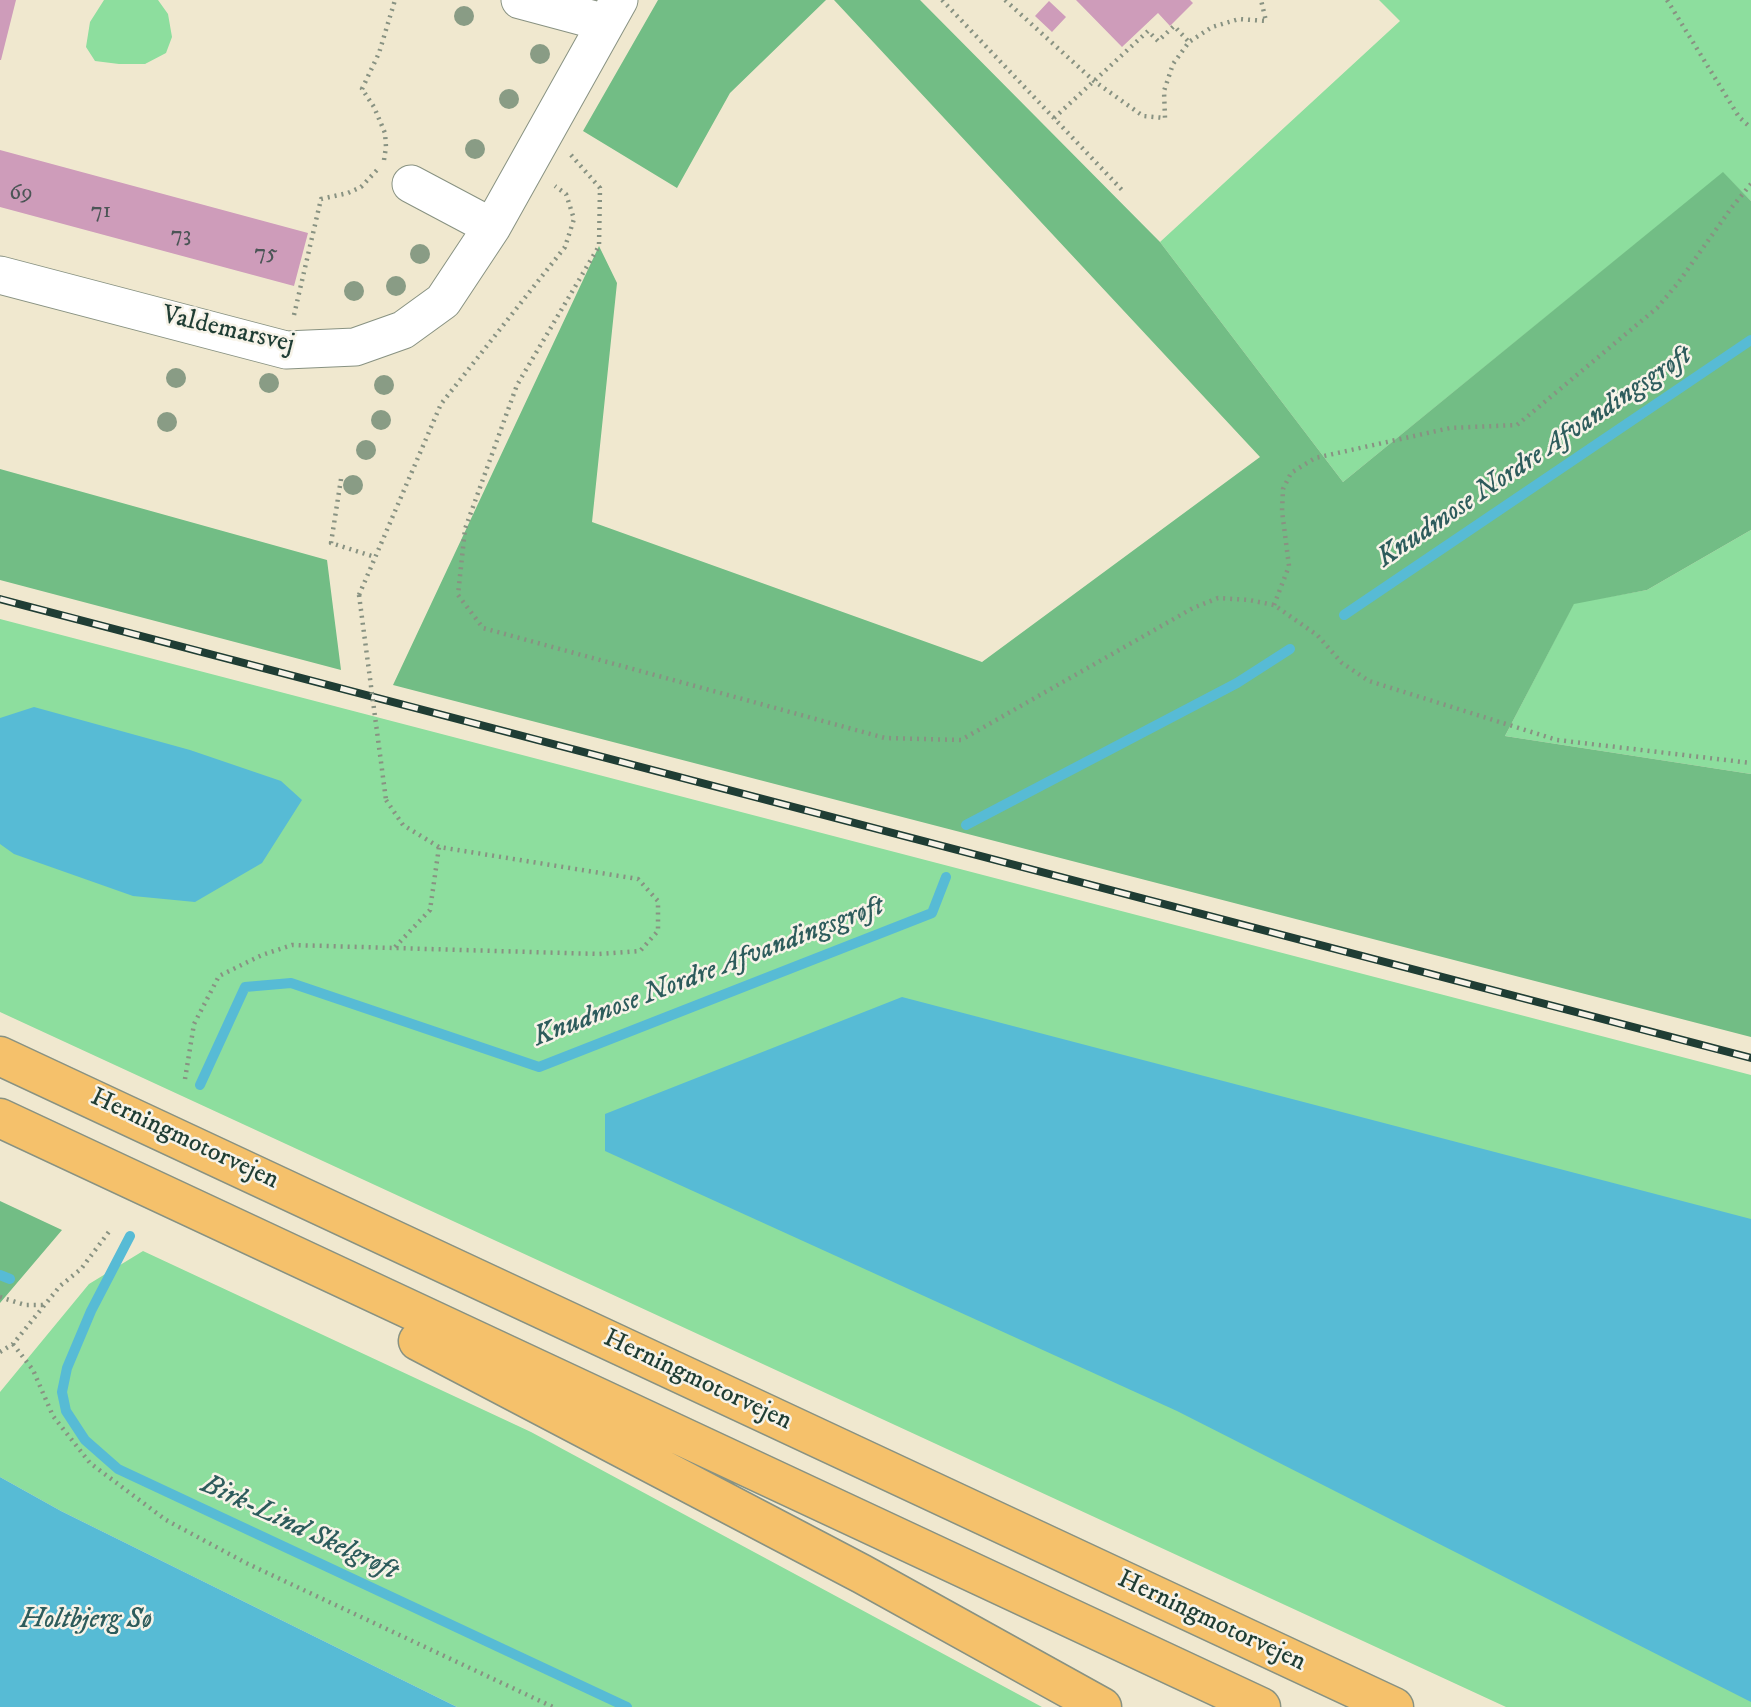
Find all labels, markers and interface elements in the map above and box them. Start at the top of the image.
house number: 69 [9,180,33,208]
house number: 71 [91,198,111,226]
house number: 73 [171,222,191,250]
house number: 75 [254,240,278,268]
street label: Valdemarsvej [159,301,297,361]
water label: Knudmose Nordre Afvandingsgrøft [1371,340,1699,576]
water label: Knudmose Nordre Afvandingsgrøft [529,891,889,1055]
street label: Herningmotorvejen [85,1083,283,1197]
street label: Herningmotorvejen [598,1324,796,1438]
water label: Birk-Lind Skelgrøft [195,1469,403,1589]
street label: Herningmotorvejen [1112,1565,1310,1679]
water label: Holtbjerg Sø [20,1604,152,1638]

